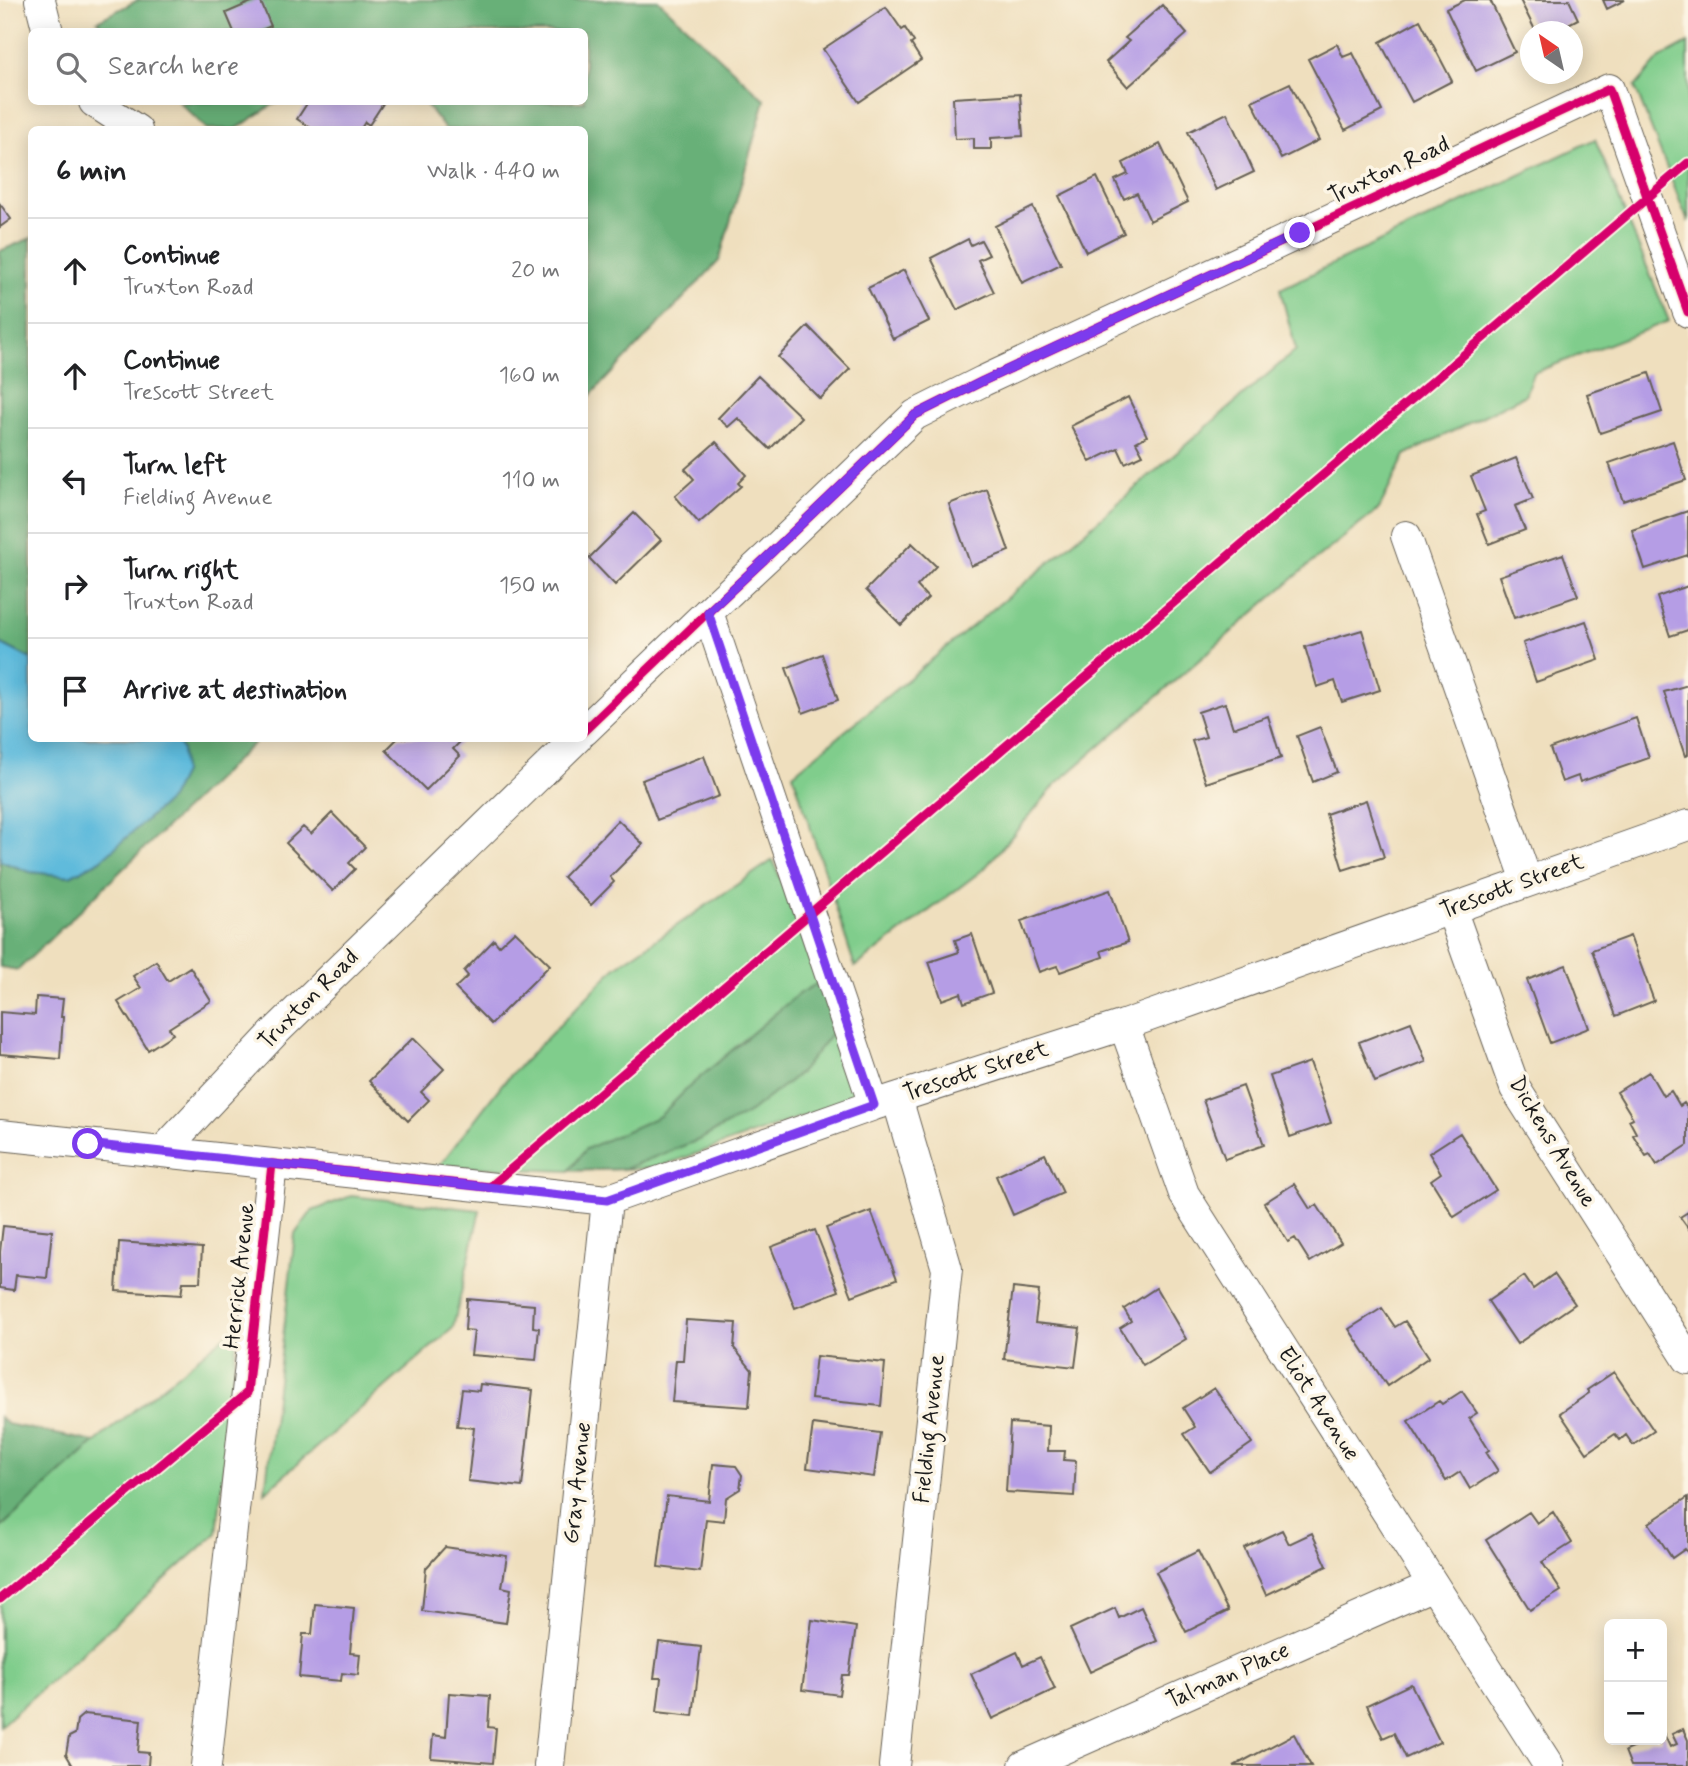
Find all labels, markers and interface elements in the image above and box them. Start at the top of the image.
north arrow [1520,21,1583,84]
search box [28,28,588,105]
icon: search [52,48,90,86]
text: Search here [108,50,239,84]
street label: Truxton Road [1324,130,1454,212]
text: 6 min [56,152,127,191]
text: Walk · 440 m [427,157,560,187]
route end [1284,217,1315,248]
text: Continue [123,239,220,273]
icon: ahead [56,252,94,290]
text: 20 m [511,256,560,286]
text: Truxton Road [123,273,254,303]
text: Continue [123,344,220,378]
icon: ahead [56,357,94,395]
text: 160 m [499,361,560,391]
text: Trescott Street [123,378,274,408]
text: Turn left [123,449,227,483]
icon: left [56,462,94,500]
text: 110 m [501,466,560,496]
text: Fielding Avenue [123,483,273,513]
text: Turn right [123,554,239,588]
icon: right [56,567,94,605]
text: 150 m [499,571,560,601]
text: Truxton Road [123,588,254,618]
icon: arrive [56,672,94,710]
text: Arrive at destination [123,674,347,708]
street label: Trescott Street [1436,847,1588,927]
street label: Truxton Road [252,943,366,1057]
street label: Trescott Street [900,1034,1053,1110]
street label: Dickens Avenue [1501,1071,1603,1213]
route start [72,1128,103,1159]
street label: Herrick Avenue [217,1201,263,1350]
street label: Eliot Avenue [1270,1341,1366,1467]
street label: Fielding Avenue [907,1353,955,1505]
street label: Gray Avenue [557,1420,599,1546]
map controls [1604,1619,1667,1745]
button: + [1604,1619,1667,1682]
street label: Talman Place [1162,1635,1294,1717]
button: − [1604,1682,1667,1745]

